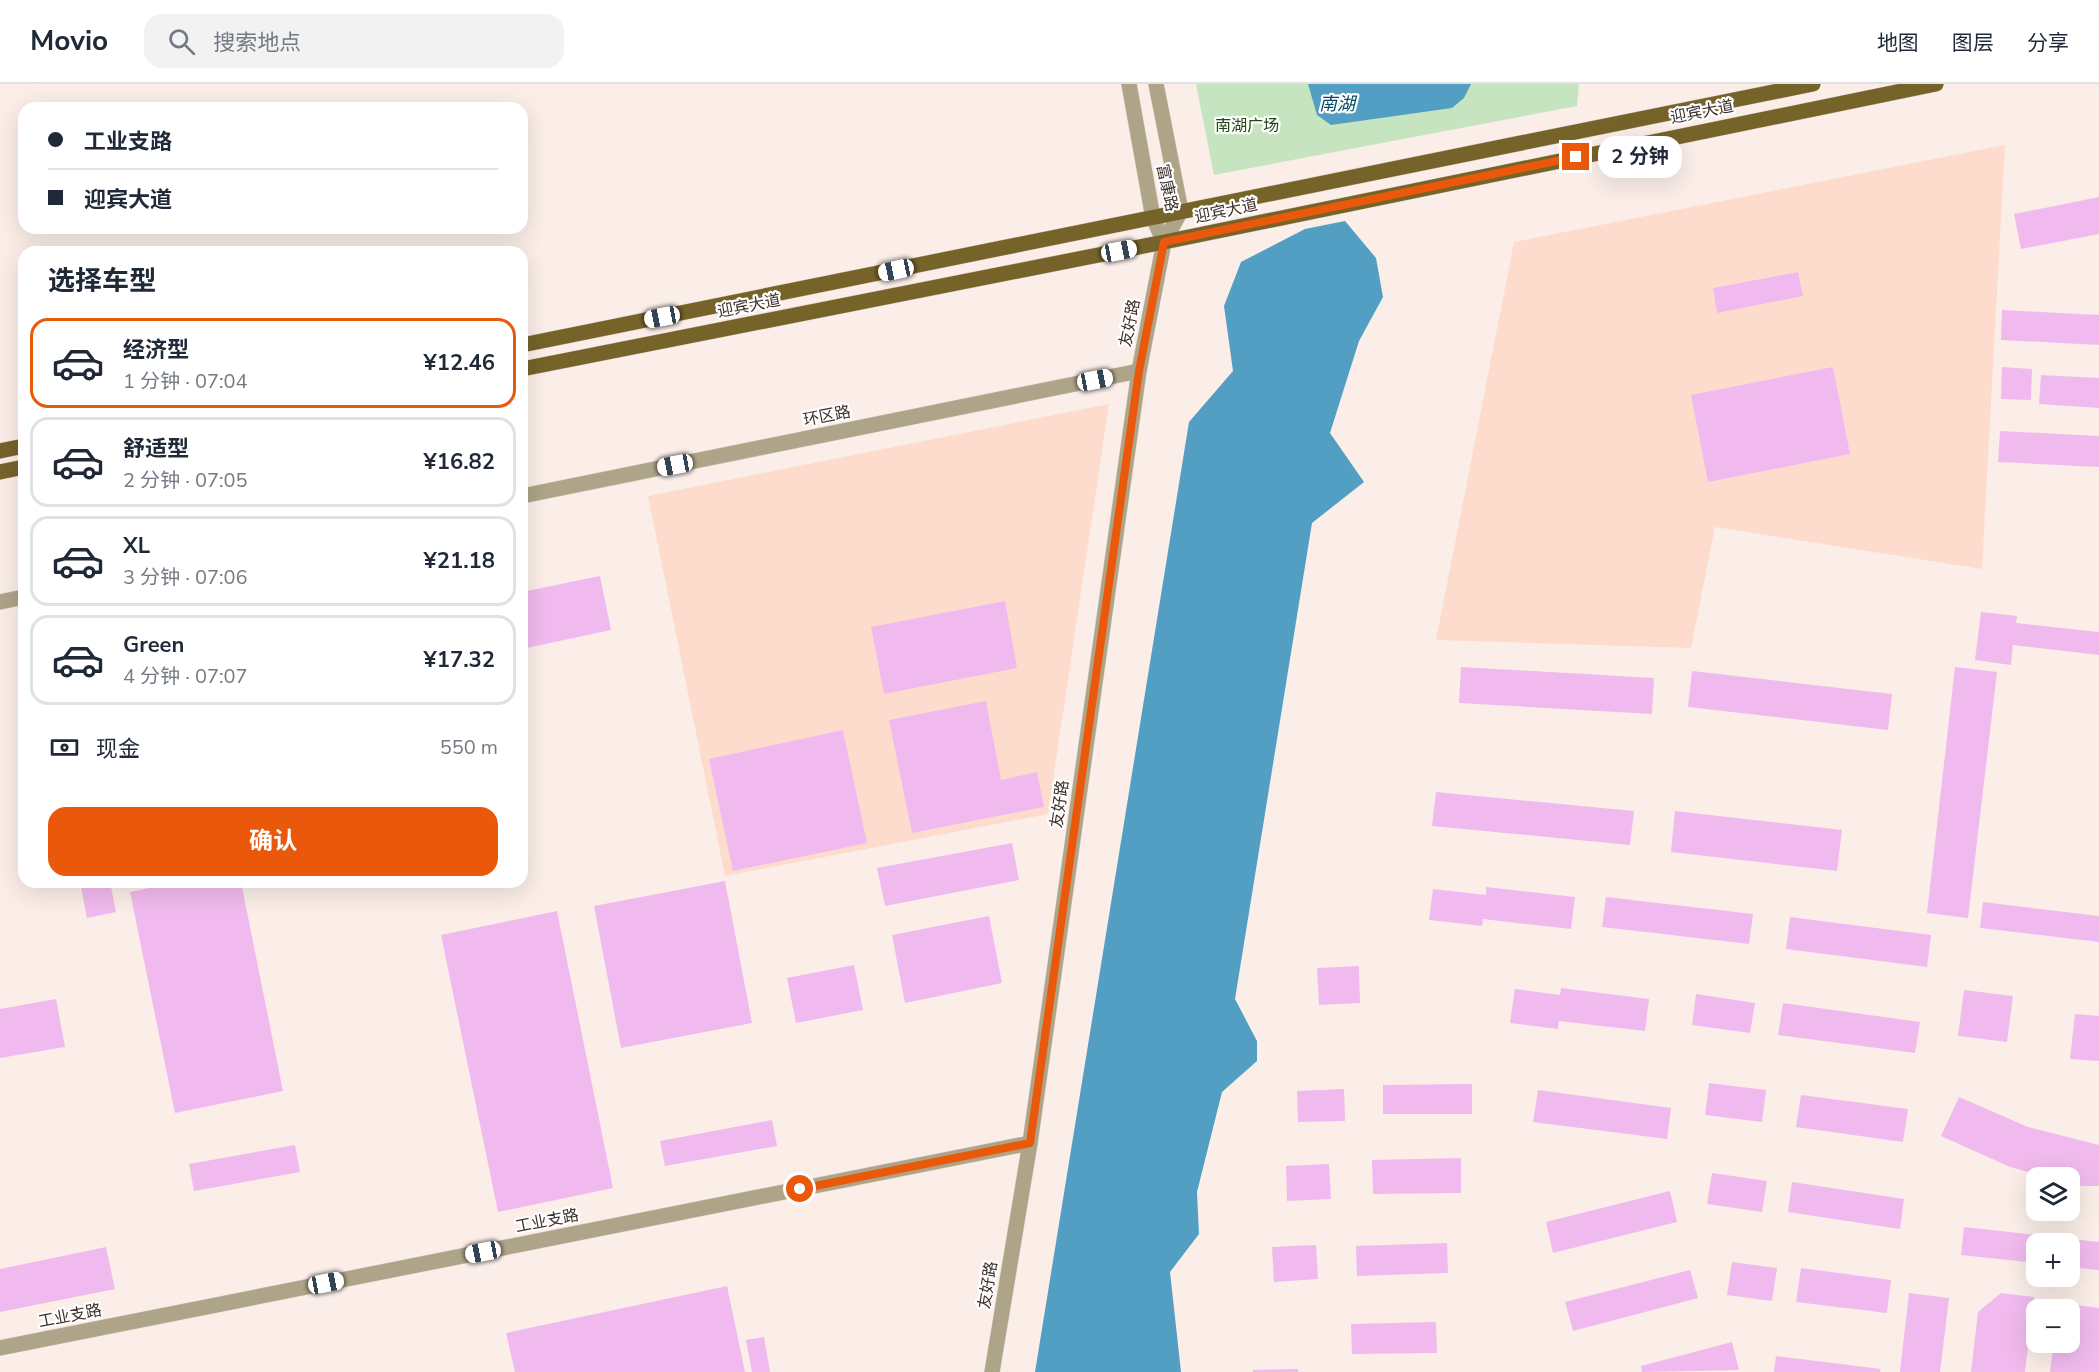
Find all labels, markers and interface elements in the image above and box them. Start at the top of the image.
search box [144,14,564,68]
text: Movio [30,22,108,60]
icon: search [165,25,198,58]
text: 搜索地点 [213,28,301,58]
text: 地图 [1877,29,1919,57]
text: 图层 [1952,29,1994,57]
text: 分享 [2027,29,2069,57]
water label: 南湖 [1319,92,1358,116]
street label: 迎宾大道 [1668,95,1736,129]
park label: 南湖广场 [1215,115,1279,137]
text: 工业支路 [84,127,172,157]
callout: 2 分钟 [1597,136,1681,178]
route end [1562,143,1589,170]
text: 2 分钟 [1611,143,1669,170]
street label: 富康路 [1151,162,1183,214]
text: 迎宾大道 [84,185,172,215]
street label: 迎宾大道 [1192,194,1260,228]
car [1100,239,1138,263]
car [877,257,915,283]
text: 选择车型 [48,263,156,300]
street label: 迎宾大道 [715,289,783,323]
street label: 友好路 [1115,297,1145,349]
car [643,305,681,329]
text: 经济型 [123,335,189,365]
icon: car [51,336,105,390]
text: ¥12.46 [424,348,495,378]
text: 1 分钟 · 07:04 [123,368,248,395]
car [1076,368,1114,392]
street label: 环区路 [801,401,853,431]
text: 舒适型 [123,434,189,464]
icon: car [51,435,105,489]
text: ¥16.82 [424,447,495,477]
car [656,453,694,477]
text: 2 分钟 · 07:05 [123,467,248,494]
text: XL [123,531,150,561]
icon: car [51,534,105,588]
text: ¥21.18 [424,546,495,576]
text: 3 分钟 · 07:06 [123,564,248,591]
text: Green [123,630,184,660]
icon: car [51,633,105,687]
text: ¥17.32 [424,645,495,675]
text: 4 分钟 · 07:07 [123,663,248,690]
icon: cash [48,731,81,764]
text: 现金 [96,734,140,764]
text: 550 m [440,734,498,761]
street label: 友好路 [1046,779,1074,829]
button: 确认 [48,807,498,876]
map controls [2026,1167,2080,1353]
button: layers [2026,1167,2080,1221]
route start [786,1175,813,1202]
street label: 工业支路 [513,1204,581,1238]
button: + [2026,1233,2080,1287]
car [464,1240,502,1264]
street label: 友好路 [973,1260,1003,1310]
car [307,1271,345,1295]
street label: 工业支路 [36,1299,104,1333]
button: − [2026,1299,2080,1353]

